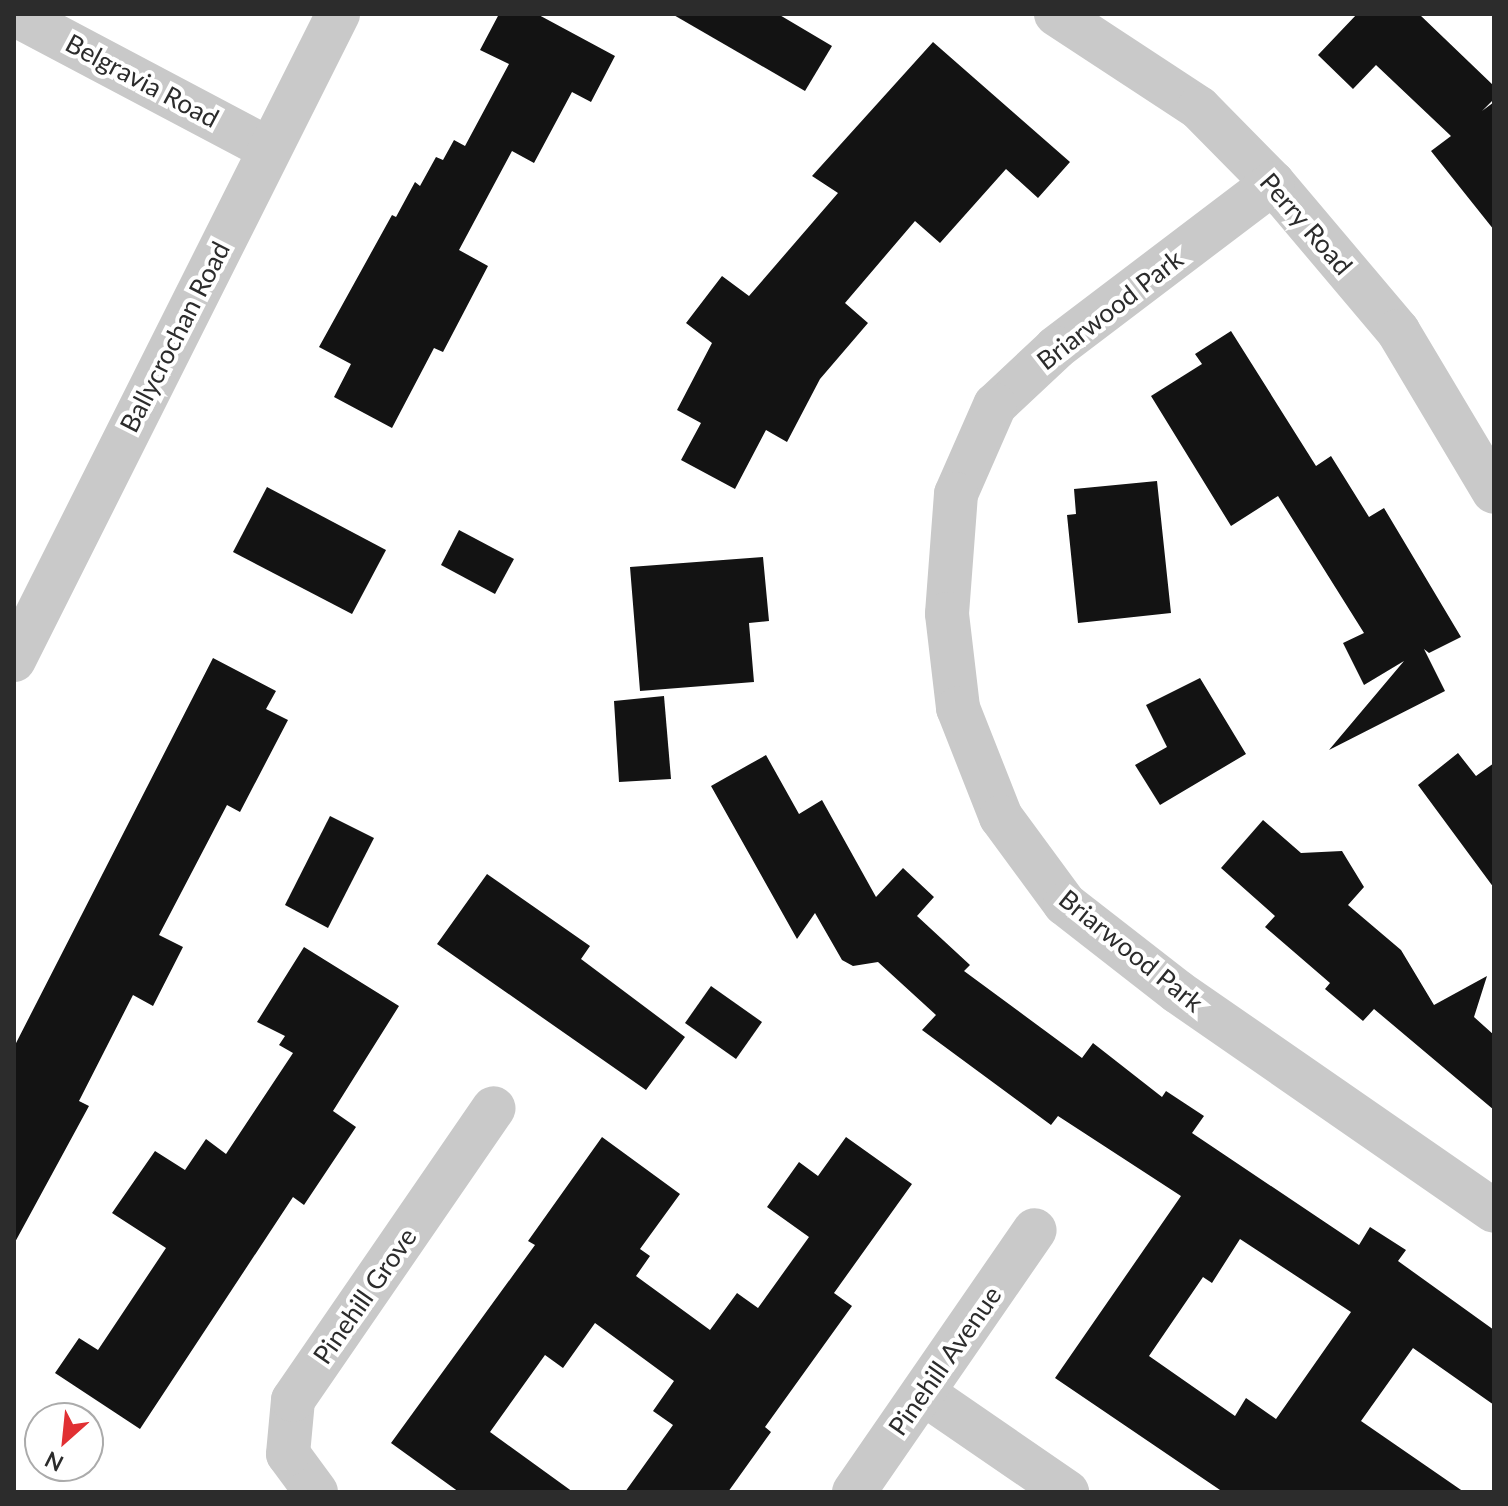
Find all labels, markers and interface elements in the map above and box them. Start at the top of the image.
street label: Belgravia Road [60,28,224,134]
street label: Perry Road [1253,166,1359,282]
street label: Ballycrochan Road [114,237,236,437]
street label: Briarwood Park [1031,243,1189,377]
street label: Briarwood Park [1053,883,1209,1019]
street label: Pinehill Grove [307,1222,423,1370]
street label: Pinehill Avenue [882,1280,1008,1442]
north arrow [24,1402,104,1482]
text: N [40,1446,67,1478]

